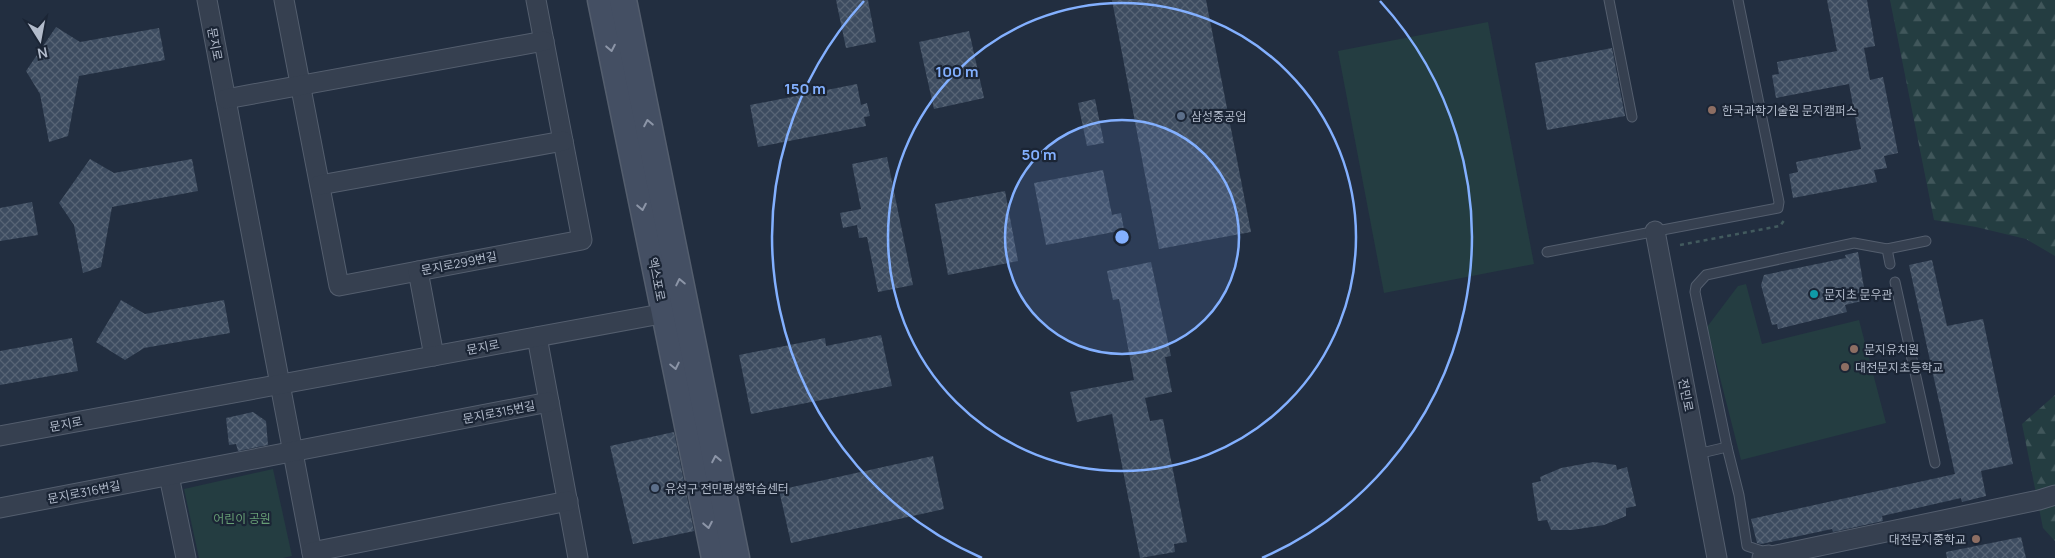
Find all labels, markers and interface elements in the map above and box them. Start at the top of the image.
north arrow [15,15,65,65]
street label: 문지로 [203,26,227,62]
text: N [36,43,49,64]
one-way arrow [605,43,615,52]
text: 100 m [936,61,978,82]
text: 150 m [784,78,826,99]
place label: 한국과학기술원 문지캠퍼스 [1722,102,1857,119]
marker: 한국과학기술원 문지캠퍼스 [1706,104,1718,116]
place label: 삼성중공업 [1191,108,1246,125]
marker: 삼성중공업 [1175,110,1187,122]
one-way arrow [644,119,654,127]
text: 50 m [1021,144,1057,165]
one-way arrow [637,203,647,212]
centre of rings [1113,228,1131,246]
street label: 문지로299번길 [420,247,498,279]
street label: 엑스포로 [644,256,670,302]
one-way arrow [676,278,686,287]
place label: 문지초 문우관 [1824,286,1893,303]
marker: 문지초 문우관 [1808,288,1820,300]
street label: 문지로 [465,335,501,359]
place label: 문지유치원 [1864,341,1919,358]
marker: 문지유치원 [1848,343,1860,355]
place label: 대전문지초등학교 [1855,359,1943,376]
marker: 대전문지초등학교 [1839,361,1851,373]
one-way arrow [669,362,680,371]
street label: 전민로 [1674,377,1698,413]
street label: 문지로315번길 [461,397,537,427]
street label: 문지로 [48,412,84,436]
one-way arrow [711,454,722,463]
street label: 문지로316번길 [46,477,122,507]
place label: 유성구 전민평생학습센터 [665,480,789,497]
marker: 유성구 전민평생학습센터 [649,482,661,494]
park label: 어린이 공원 [213,510,271,527]
one-way arrow [702,521,713,530]
place label: 대전문지중학교 [1889,531,1966,548]
marker: 대전문지중학교 [1970,533,1982,545]

